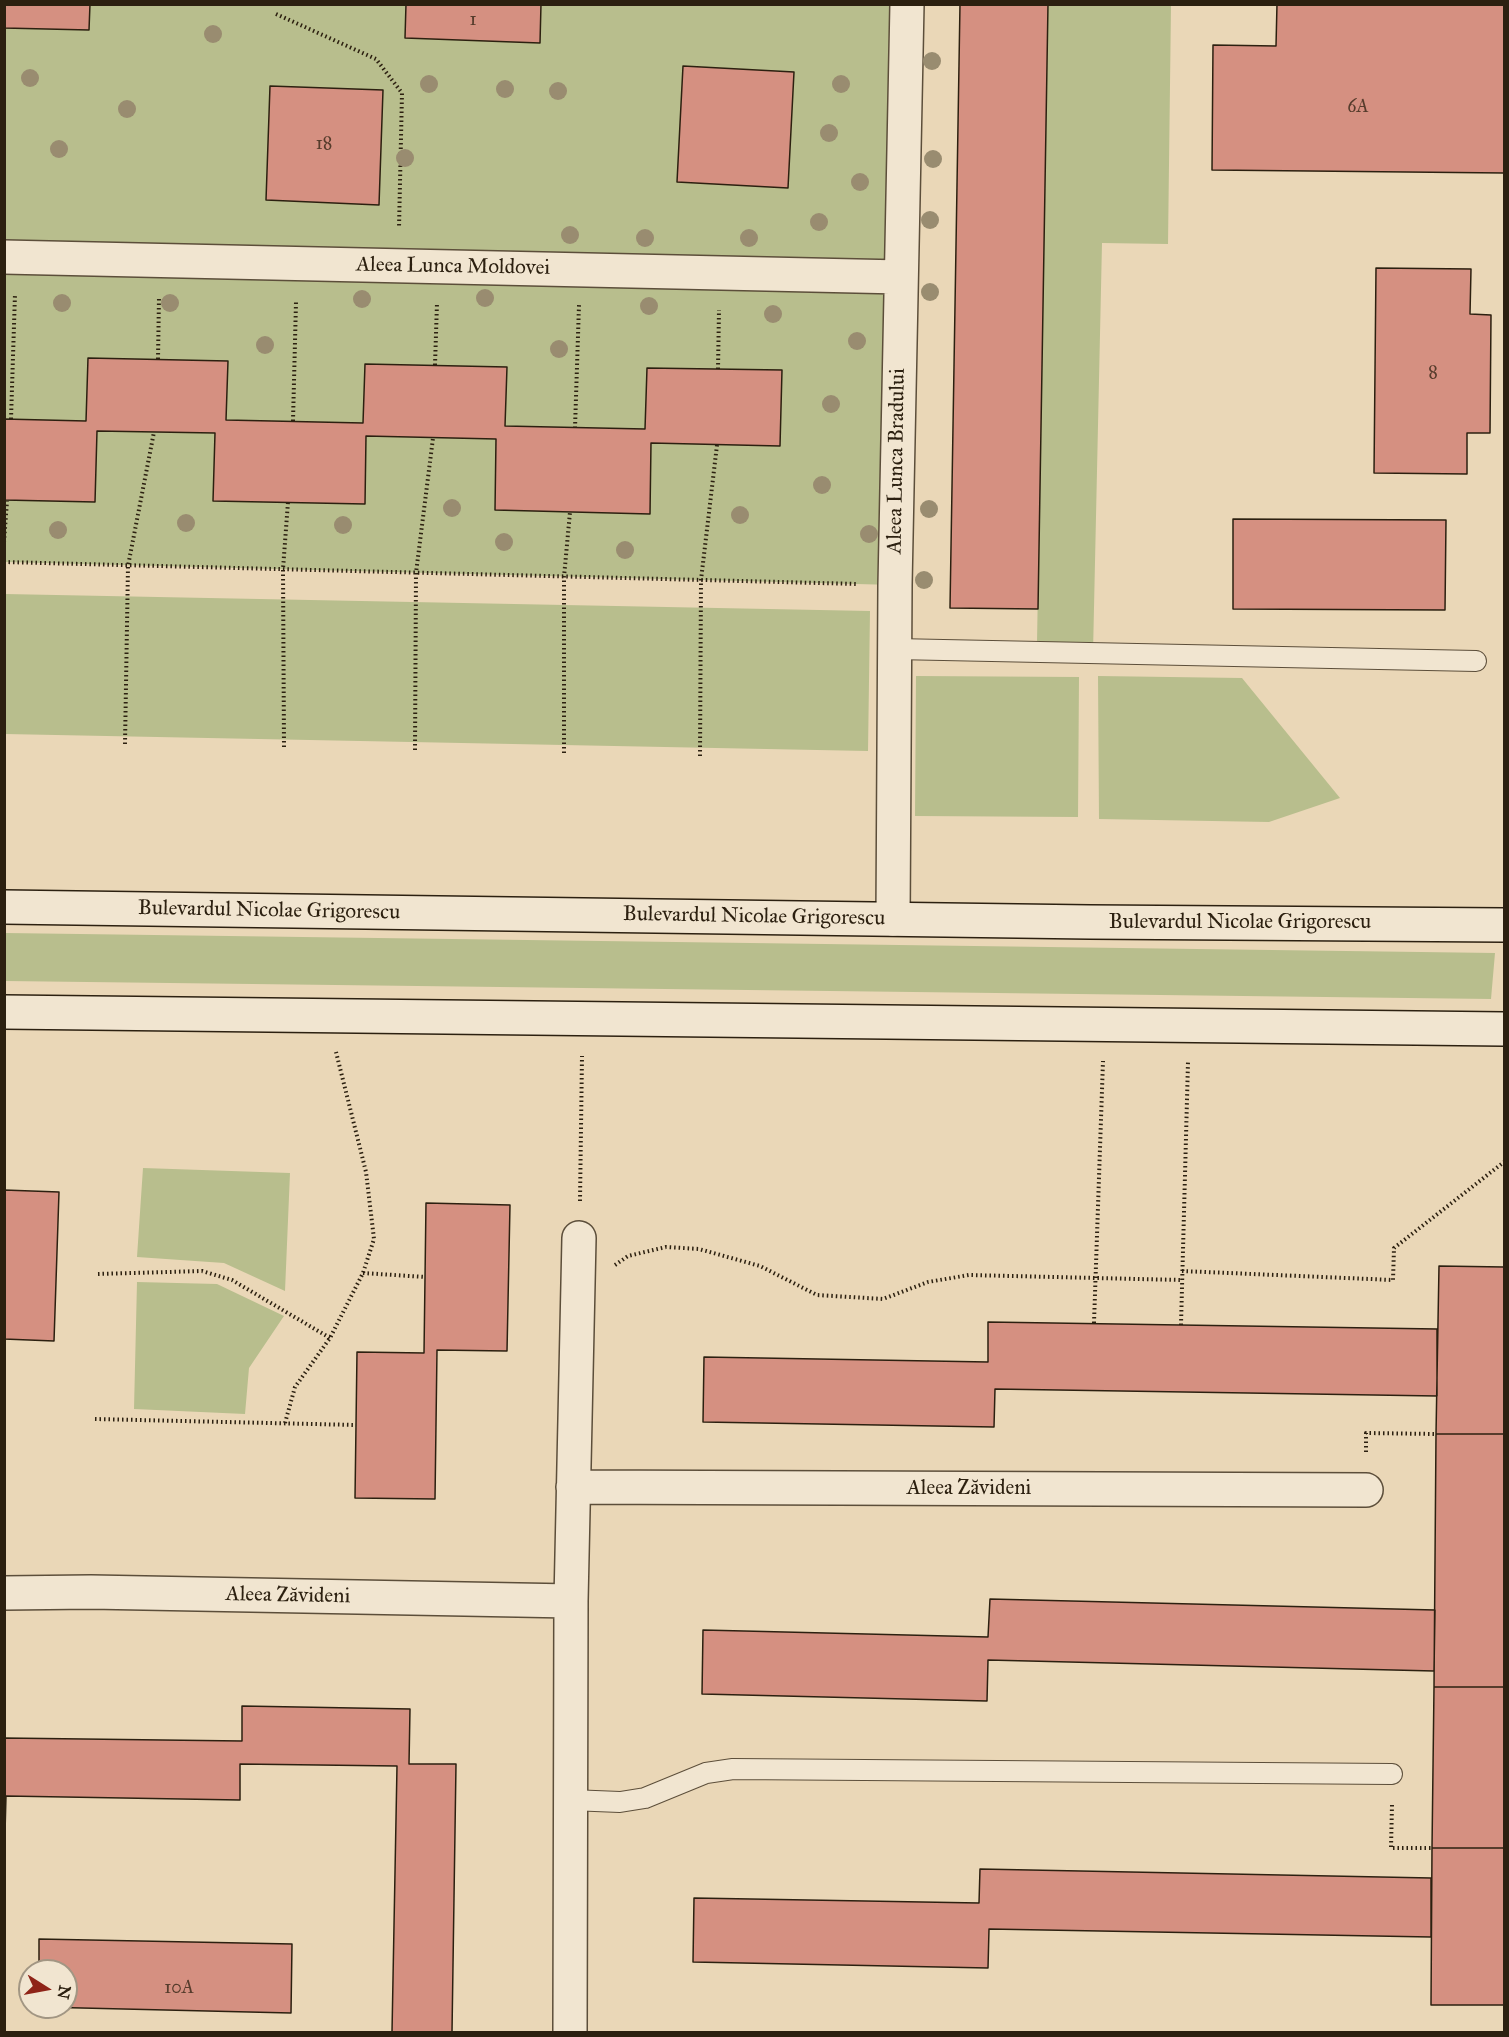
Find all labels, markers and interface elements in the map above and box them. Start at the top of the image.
house number: 1 [469,10,477,32]
house number: 6A [1347,97,1369,119]
house number: 18 [316,134,332,156]
street label: Aleea Lunca Moldovei [356,253,550,281]
house number: 8 [1428,363,1438,385]
street label: Aleea Lunca Bradului [883,368,911,554]
street label: Bulevardul Nicolae Grigorescu [138,896,400,926]
street label: Bulevardul Nicolae Grigorescu [623,902,885,932]
street label: Bulevardul Nicolae Grigorescu [1109,910,1371,936]
street label: Aleea Zăvideni [907,1476,1031,1502]
street label: Aleea Zăvideni [225,1582,351,1610]
north arrow [18,1959,78,2019]
house number: 10A [164,1978,194,2000]
text: N [54,1984,75,2001]

